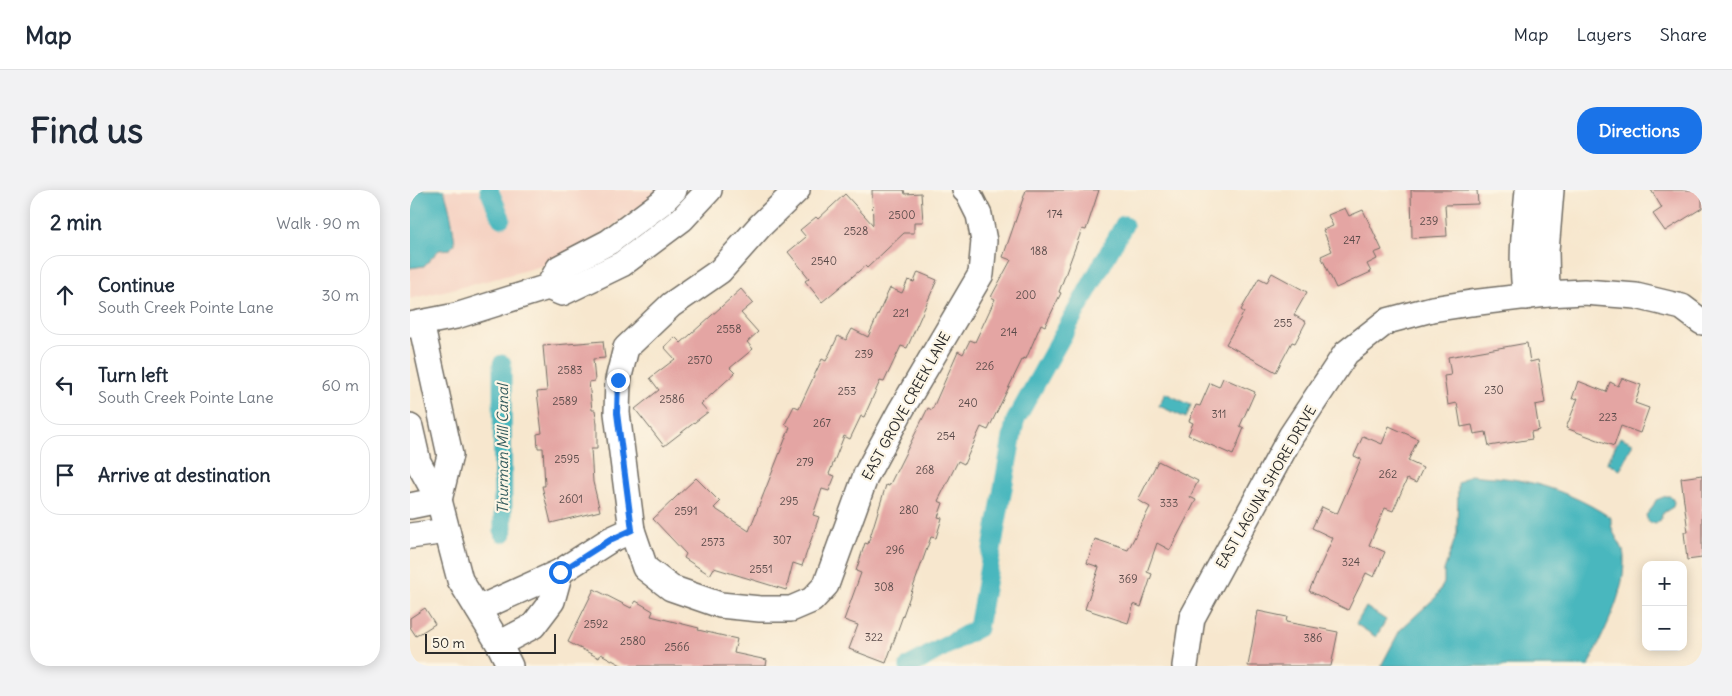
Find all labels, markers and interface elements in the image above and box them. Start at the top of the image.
text: Map [25,20,72,50]
text: Map [1513,23,1548,46]
text: Layers [1576,23,1632,46]
text: Share [1660,23,1707,46]
button: Directions [1577,107,1702,154]
text: Find us [30,108,143,152]
house number: 174 [1047,207,1063,221]
house number: 2500 [889,208,915,222]
text: 2 min [50,209,102,236]
text: Walk · 90 m [276,213,360,233]
house number: 239 [1420,214,1438,228]
house number: 2528 [844,224,868,238]
house number: 247 [1343,233,1361,247]
house number: 188 [1030,244,1048,258]
house number: 2540 [811,254,837,268]
text: Continue [98,273,175,297]
icon: ahead [51,281,79,309]
text: 30 m [322,285,359,305]
house number: 200 [1016,288,1036,302]
text: South Creek Pointe Lane [98,297,274,317]
house number: 221 [893,306,909,320]
house number: 255 [1274,316,1292,330]
house number: 2558 [716,322,742,336]
house number: 214 [1001,325,1017,339]
street label: EAST GROVE CREEK LANE [858,329,954,483]
house number: 239 [855,347,873,361]
house number: 2570 [688,353,712,367]
house number: 226 [976,359,994,373]
text: Turn left [98,363,168,387]
house number: 2583 [558,363,582,377]
route end [607,369,630,392]
icon: left [51,371,79,399]
text: 60 m [321,375,359,395]
water label: Thurman Mill Canal [493,381,512,514]
house number: 230 [1484,383,1504,397]
house number: 253 [838,384,856,398]
text: South Creek Pointe Lane [98,387,274,407]
house number: 2586 [659,392,685,406]
house number: 2589 [552,394,578,408]
house number: 240 [958,396,978,410]
street label: EAST LAGUNA SHORE DRIVE [1212,402,1320,572]
house number: 311 [1212,407,1226,421]
house number: 223 [1599,410,1617,424]
house number: 267 [813,416,831,430]
house number: 254 [937,429,955,443]
house number: 2595 [554,452,580,466]
house number: 279 [796,455,814,469]
icon: arrive [51,461,79,489]
text: Arrive at destination [98,463,271,487]
house number: 268 [916,463,934,477]
house number: 262 [1379,467,1397,481]
house number: 2601 [559,492,583,506]
house number: 295 [780,494,798,508]
house number: 333 [1160,496,1178,510]
house number: 280 [899,503,919,517]
house number: 2591 [674,504,698,518]
house number: 307 [773,533,792,547]
house number: 2573 [701,535,725,549]
house number: 296 [886,543,904,557]
house number: 324 [1342,555,1360,569]
route start [549,561,572,584]
map controls [1642,561,1687,651]
button: + [1642,561,1687,606]
house number: 2551 [749,562,773,576]
house number: 369 [1119,572,1137,586]
house number: 308 [874,580,894,594]
button: − [1642,606,1687,651]
house number: 2592 [584,617,608,631]
house number: 322 [865,630,883,644]
scale bar [425,631,556,654]
house number: 386 [1304,631,1322,645]
text: 50 m [432,634,465,652]
house number: 2580 [620,634,646,648]
house number: 2566 [664,640,690,654]

